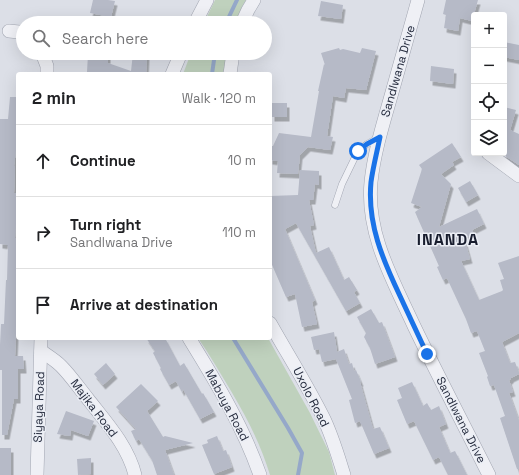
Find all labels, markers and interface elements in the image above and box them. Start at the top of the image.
map controls [471,12,507,156]
button: + [471,12,507,48]
search box [16,16,272,60]
street label: Sandlwana Drive [377,23,419,119]
icon: search [30,27,52,49]
text: Search here [62,29,148,48]
button: − [471,48,507,84]
button: locate [471,84,507,120]
text: 2 min [32,87,76,109]
text: Walk · 120 m [182,90,256,107]
button: layers [471,120,507,156]
route start [349,142,367,160]
icon: ahead [32,150,54,172]
text: Continue [70,151,136,170]
text: 10 m [228,152,256,169]
text: Turn right [70,215,141,234]
icon: right [32,222,54,244]
text: 110 m [222,224,256,241]
district label: INANDA [417,229,479,250]
text: Sandlwana Drive [70,234,173,251]
icon: arrive [32,294,54,316]
text: Arrive at destination [70,295,218,314]
route end [418,345,436,363]
street label: Uxolo Road [289,364,333,430]
street label: Mabuya Road [201,366,253,444]
street label: Siyaya Road [30,371,48,443]
street label: Sandlwana Drive [432,374,490,466]
street label: Majika Road [67,376,121,440]

